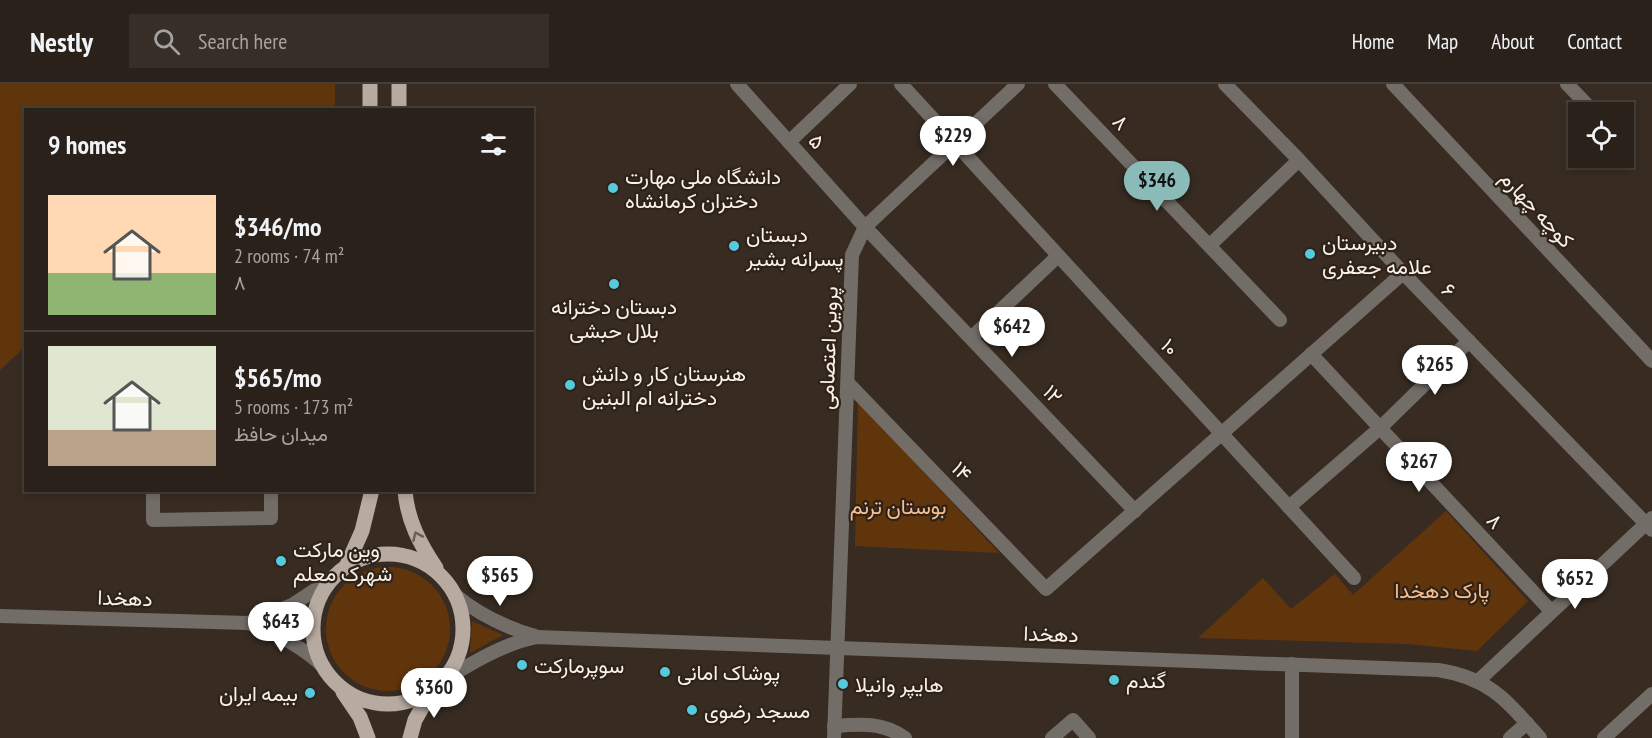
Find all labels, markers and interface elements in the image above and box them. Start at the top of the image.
search box [129,14,549,68]
text: Nestly [30,23,93,60]
icon: search [150,25,183,58]
text: Search here [198,27,287,55]
text: Home [1352,28,1394,55]
text: Map [1427,28,1458,55]
text: About [1491,28,1534,55]
text: Contact [1567,28,1622,55]
map controls [1568,102,1634,168]
button: locate [1568,102,1634,168]
street label: ۸ [1107,108,1135,136]
pin: $229 [917,116,989,167]
text: $229 [934,122,972,148]
street label: ۵ [803,127,831,155]
text: 9 homes [48,128,126,161]
icon: filters [477,128,510,161]
pin: $346 [1121,161,1193,212]
place label: دانشگاه ملی مهارت دختران کرمانشاه [625,163,781,214]
street label: کوچه چهارم [1494,165,1580,254]
text: $346 [1138,167,1176,193]
marker: دانشگاه ملی مهارت دختران کرمانشاه [606,181,620,195]
text: $346/mo [234,210,322,243]
icon: home [96,219,168,291]
place label: دبستان پسرانه بشير [745,221,844,273]
place label: دبیرستان علامه جعفری [1322,229,1432,280]
marker: دبستان پسرانه بشير [727,239,741,253]
text: 2 rooms · 74 m² [234,243,344,269]
marker: دبیرستان علامه جعفری [1303,247,1317,261]
text: ۸ [234,270,246,296]
marker: دبستان دخترانه بلال حبشی [607,277,621,291]
street label: ۶ [1436,277,1462,303]
street label: پروین اعتصامی [812,286,845,410]
place label: دبستان دخترانه بلال حبشی [551,293,677,344]
pin: $642 [976,307,1048,358]
text: $642 [993,313,1031,339]
street label: ۱۰ [1155,332,1185,362]
pin: $265 [1399,345,1471,396]
text: $265 [1416,351,1454,377]
place label: هنرستان کار و دانش دخترانه ام البنین [582,360,746,412]
text: $565/mo [234,361,322,394]
icon: home [96,370,168,442]
marker: هنرستان کار و دانش دخترانه ام البنین [563,378,577,392]
street label: ۱۲ [1037,379,1069,409]
text: 5 rooms · 173 m² [234,394,353,420]
text: میدان حافظ [234,421,328,447]
pin: $267 [1383,442,1455,493]
text: $267 [1400,448,1438,474]
street label: ۱۴ [946,455,978,487]
park label: بوستان ترنم [850,493,946,521]
street label: ۸ [1481,507,1509,535]
one-way arrow [412,531,424,542]
place label: وین مارکت شهرک معلم [293,536,392,588]
marker: وین مارکت شهرک معلم [274,554,288,568]
pin: $565 [464,556,536,607]
pin: $652 [1539,559,1611,610]
text: $565 [481,562,519,588]
text: $652 [1556,565,1594,591]
park label: پارک دهخدا [1394,577,1490,605]
street label: دهخدا [97,584,153,612]
pin: $643 [245,602,317,653]
text: $643 [262,608,300,634]
street label: دهخدا [1023,620,1079,648]
place label: سوپرمارکت [534,652,624,680]
marker: سوپرمارکت [515,658,529,672]
place label: پوشاک امانی [677,659,780,687]
marker: پوشاک امانی [658,665,672,679]
place label: گندم [1126,667,1166,695]
pin: $360 [398,668,470,719]
place label: هایپر وانیلا [855,671,944,699]
marker: گندم [1107,673,1121,687]
text: $360 [415,674,453,700]
marker: هایپر وانیلا [836,677,850,691]
place label: بیمه ایران [219,680,298,707]
marker: بیمه ایران [303,686,317,700]
place label: مسجد رضوی [704,697,810,724]
marker: مسجد رضوی [685,703,699,717]

